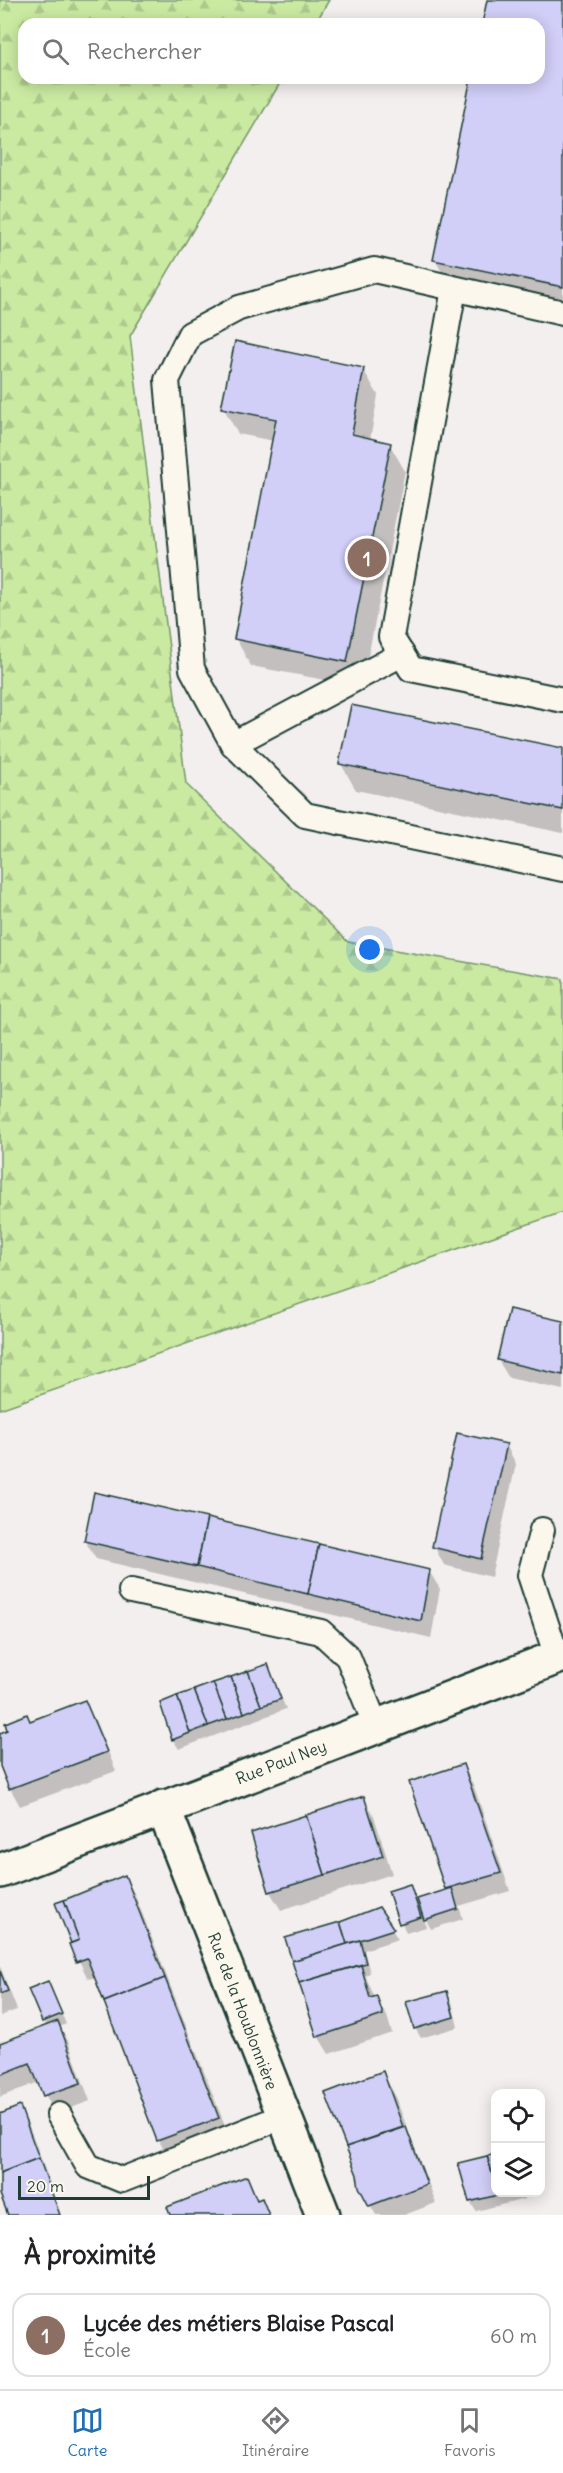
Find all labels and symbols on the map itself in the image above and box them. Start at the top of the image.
pin: 1 [348,536,386,580]
your location [355,935,384,964]
street label: Rue Paul Ney [233,1736,329,1788]
street label: Rue de la Houblonnière [204,1930,282,2092]
scale bar [18,2173,150,2200]

